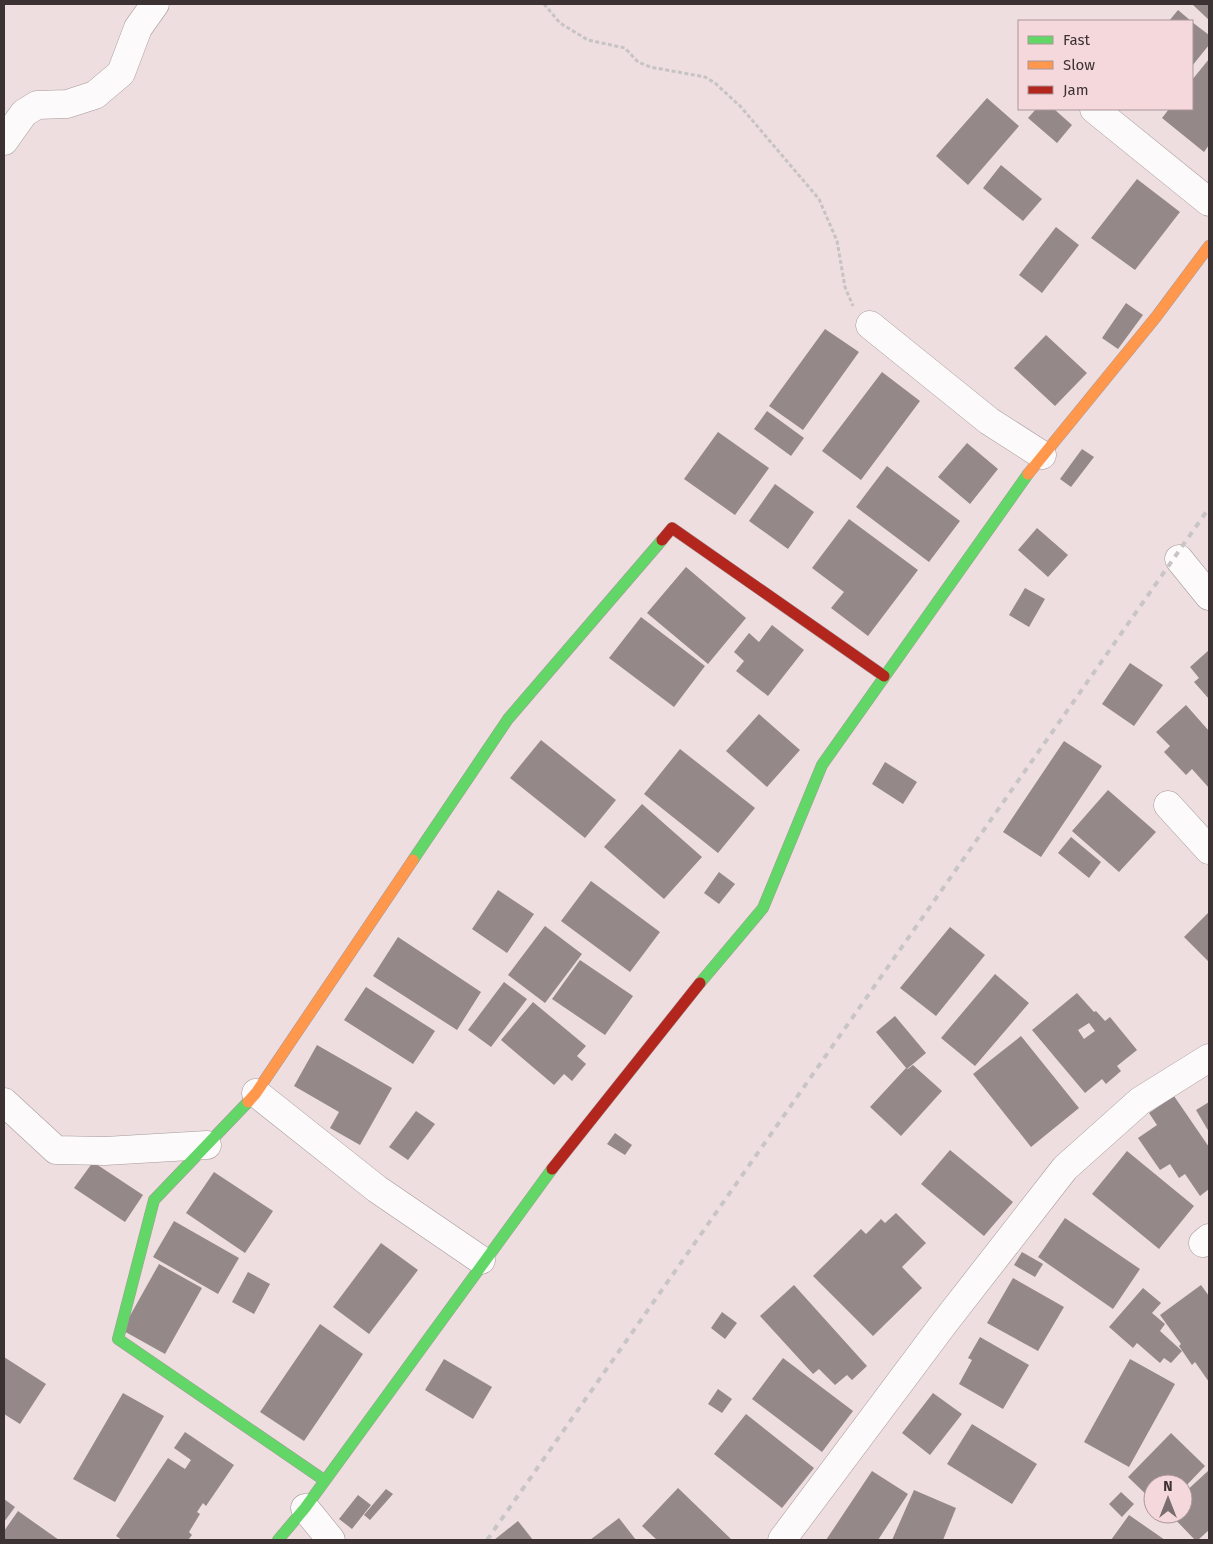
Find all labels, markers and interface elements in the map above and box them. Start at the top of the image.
legend [1018,20,1193,110]
text: Fast [1063,31,1090,49]
text: Slow [1063,56,1095,74]
text: Jam [1063,81,1089,99]
north arrow [1143,1474,1193,1524]
text: N [1163,1478,1173,1495]

